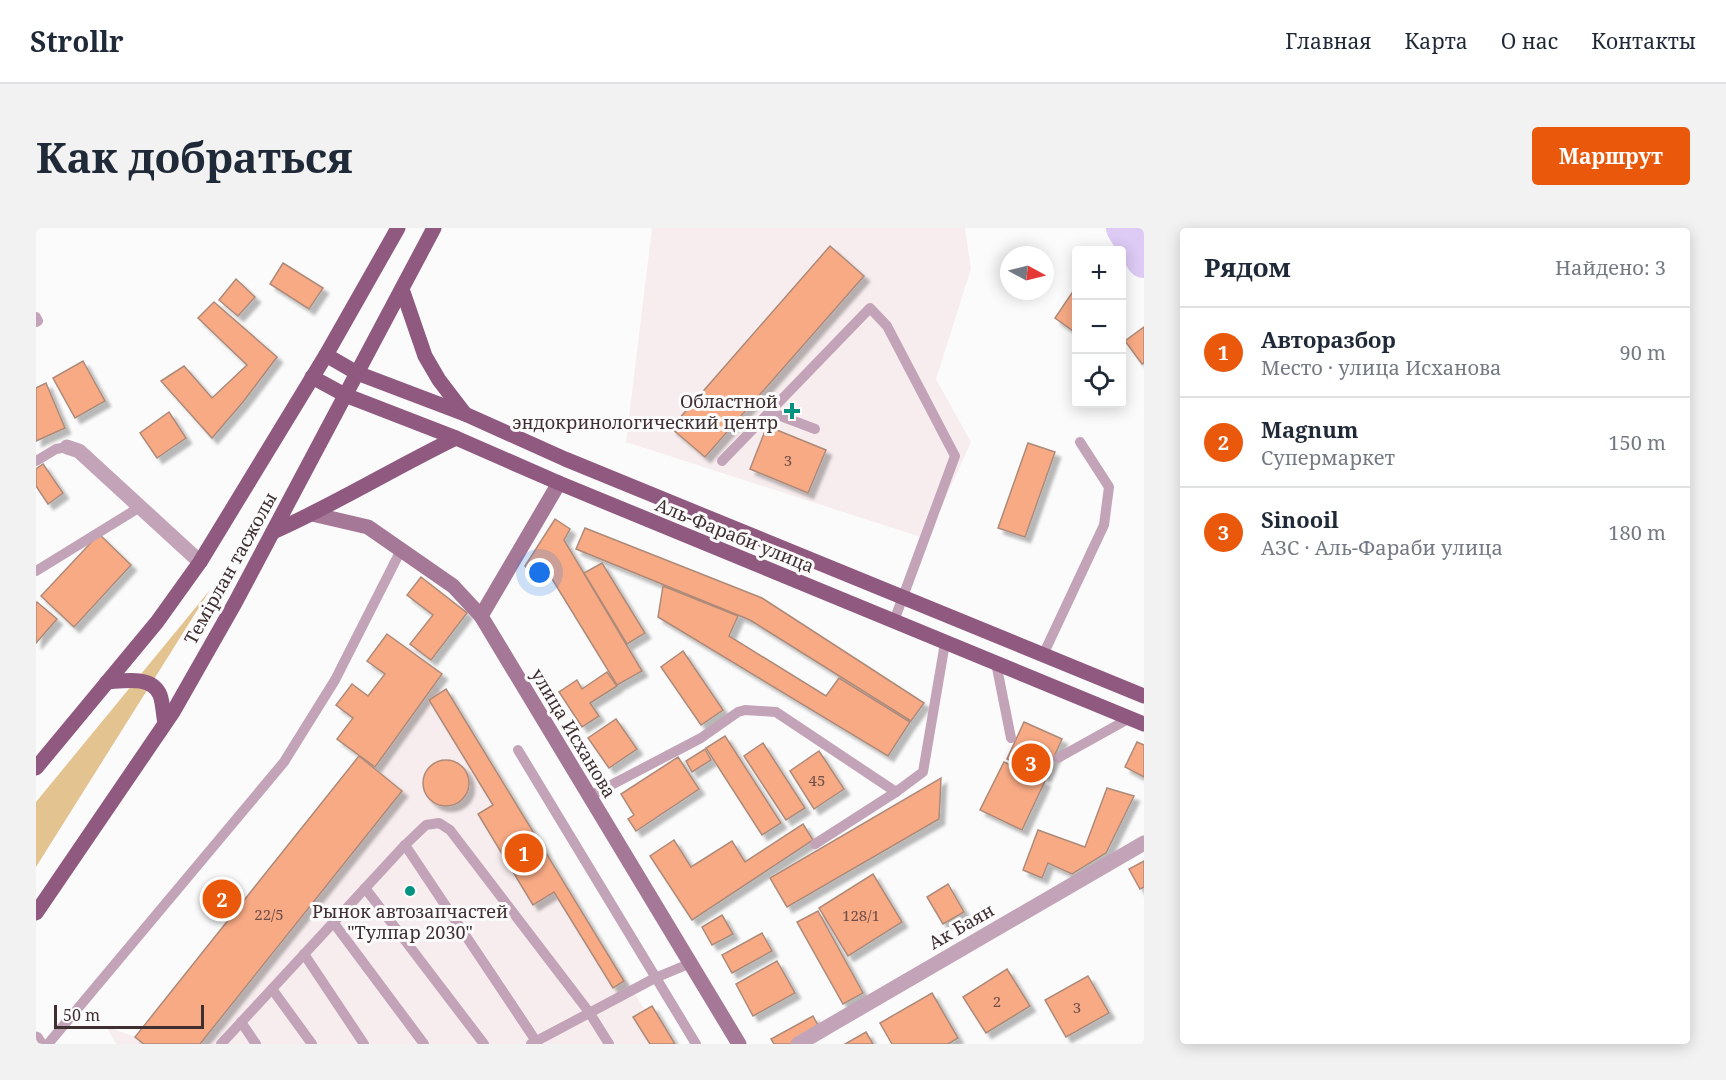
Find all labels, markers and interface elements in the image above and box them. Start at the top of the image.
text: Strollr [30,22,124,60]
text: Главная [1285,27,1372,55]
text: Карта [1405,27,1468,55]
text: О нас [1501,27,1558,55]
text: Контакты [1591,27,1696,55]
button: Маршрут [1532,127,1690,185]
text: Как добраться [36,128,353,185]
north arrow [1000,246,1054,300]
map controls [1072,246,1126,408]
button: + [1072,246,1126,300]
text: Рядом [1204,249,1291,285]
text: Найдено: 3 [1555,254,1666,281]
button: − [1072,300,1126,354]
text: Авторазбор [1261,324,1396,354]
text: 1 [1218,339,1229,366]
text: 90 m [1620,339,1666,366]
button: locate [1072,354,1126,408]
text: Место · улица Исханова [1261,354,1502,381]
place label: Областной эндокринологический центр [513,389,778,434]
marker: Областной эндокринологический центр [783,402,801,420]
text: Magnum [1261,414,1359,444]
text: 2 [1218,429,1229,456]
text: 150 m [1608,429,1666,456]
text: Супермаркет [1261,444,1395,471]
house number: 3 [784,450,792,470]
street label: Темірлан тасжолы [178,487,282,648]
street label: Аль-Фараби улица [652,492,818,578]
text: Sinooil [1261,504,1339,534]
text: 3 [1218,519,1229,546]
text: 180 m [1608,519,1666,546]
text: АЗС · Аль-Фараби улица [1261,534,1503,561]
your location [525,558,554,587]
street label: улица Исханова [526,664,622,802]
pin: 3 [1012,740,1050,786]
house number: 45 [809,770,825,790]
pin: 1 [504,830,544,876]
pin: 2 [202,876,242,922]
marker: Рынок автозапчастей "Тулпар 2030" [403,884,417,898]
street label: Ак Баян [924,898,998,954]
place label: Рынок автозапчастей "Тулпар 2030" [312,899,508,944]
house number: 22/5 [254,904,284,924]
house number: 128/1 [842,905,880,925]
house number: 2 [993,991,1001,1011]
house number: 3 [1073,997,1081,1017]
scale bar [54,1002,204,1030]
text: 50 m [63,1004,100,1026]

